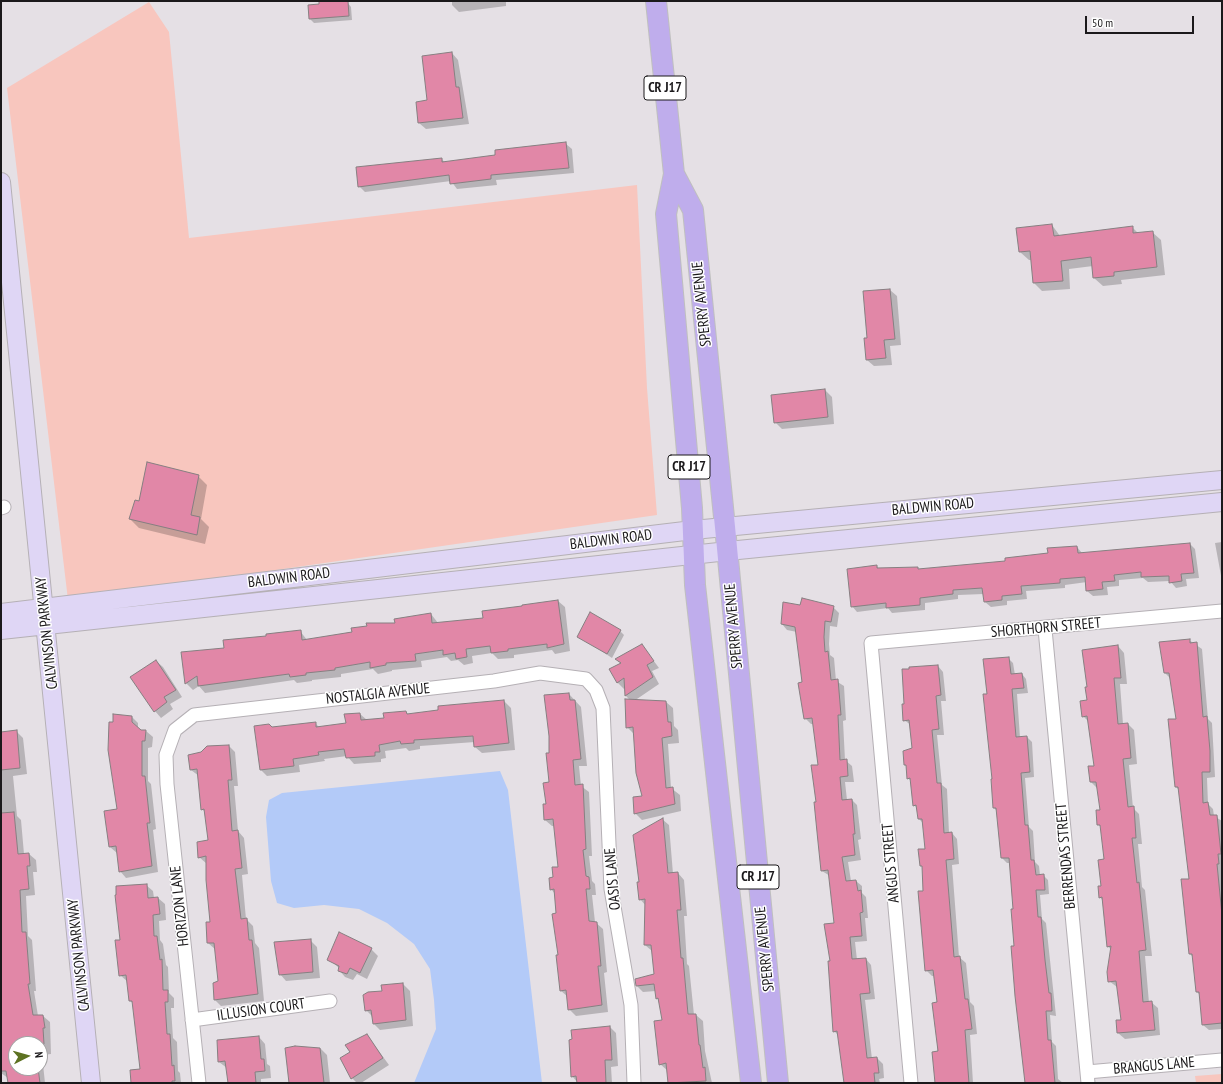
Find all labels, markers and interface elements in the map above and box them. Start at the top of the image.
scale bar [1087,8,1196,34]
text: 50 m [1092,15,1113,30]
road number: CR J17 [644,76,686,100]
street label: SPERRY AVENUE [689,261,715,347]
road number: CR J17 [668,455,710,479]
street label: BALDWIN ROAD [891,494,975,520]
street label: BALDWIN ROAD [569,526,653,554]
street label: BALDWIN ROAD [247,564,331,592]
street label: CALVINSON PARKWAY [32,576,62,690]
street label: SPERRY AVENUE [721,583,747,669]
street label: SHORTHORN STREET [990,614,1102,642]
street label: NOSTALGIA AVENUE [325,680,431,708]
street label: BERRENDAS STREET [1052,802,1080,910]
street label: ANGUS STREET [879,822,903,904]
street label: OASIS LANE [601,847,625,911]
street label: HORIZON LANE [167,865,193,947]
road number: CR J17 [737,865,779,889]
street label: CALVINSON PARKWAY [64,898,94,1012]
street label: SPERRY AVENUE [752,906,778,992]
street label: ILLUSION COURT [216,995,306,1025]
north arrow [8,1036,48,1076]
text: N [32,1051,46,1059]
street label: BRANGUS LANE [1112,1053,1196,1079]

